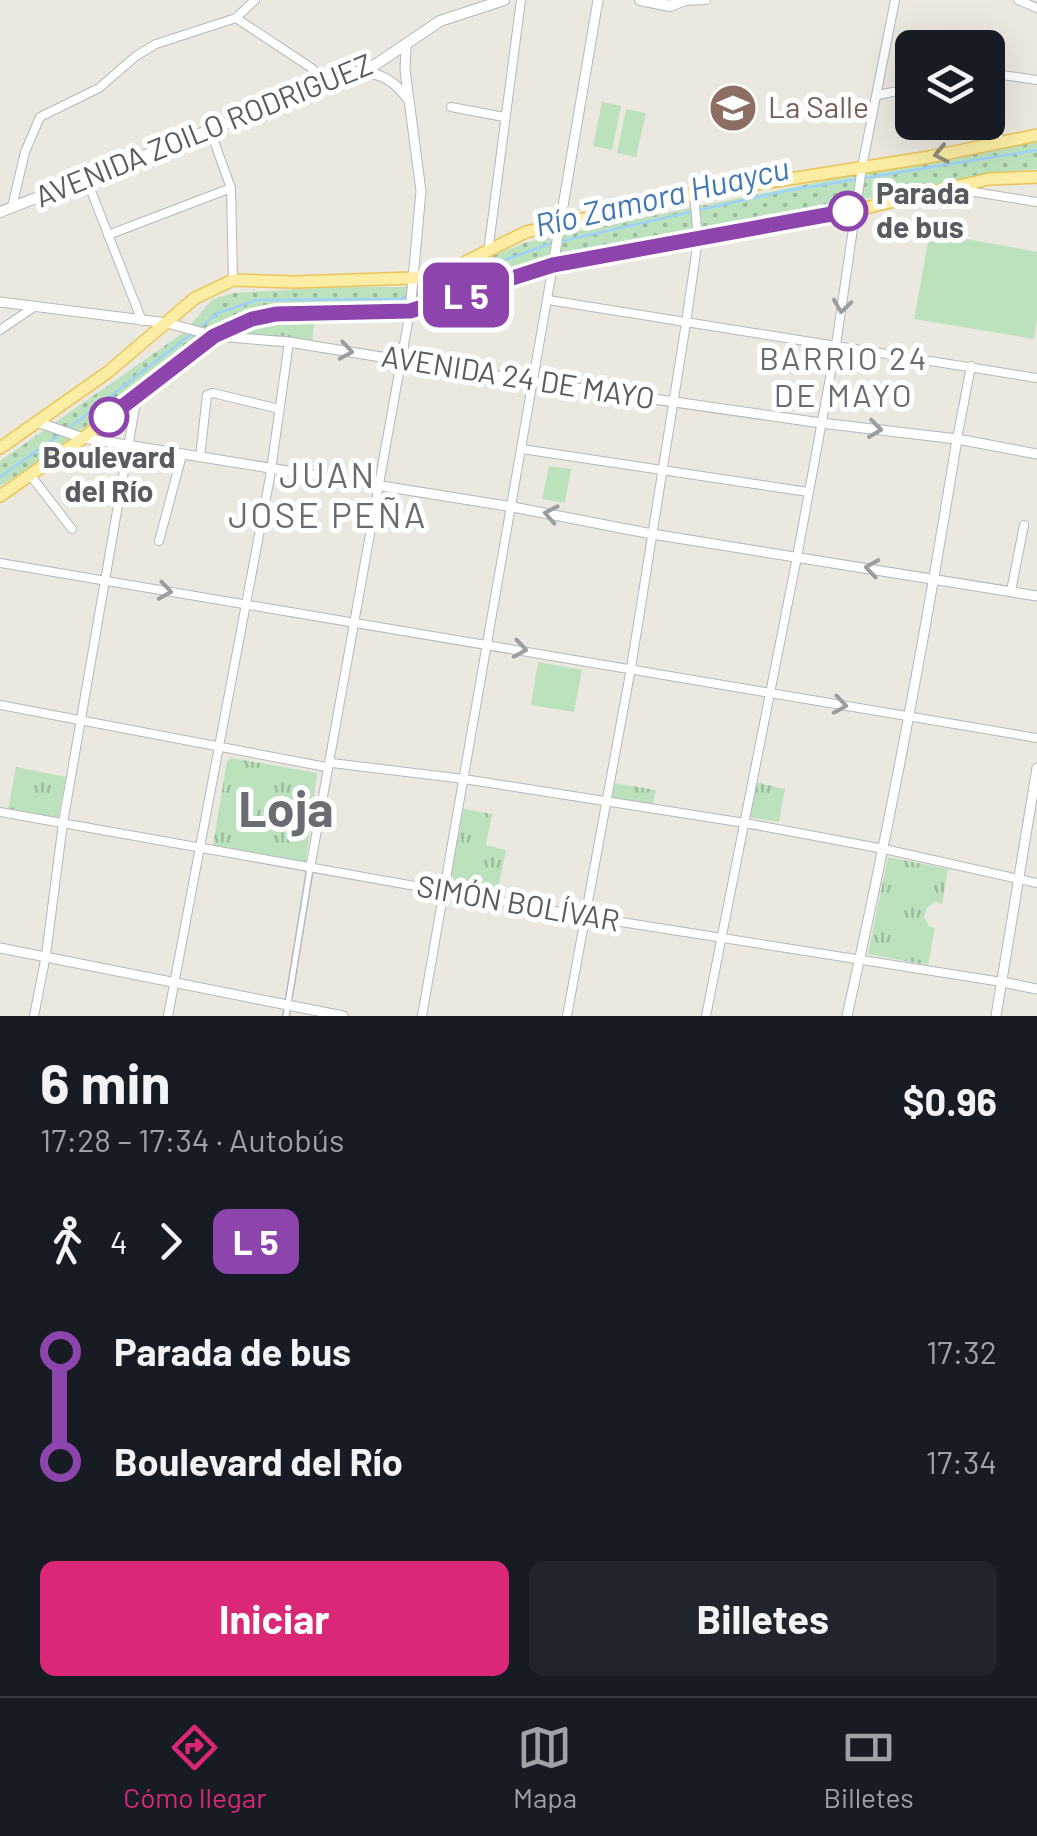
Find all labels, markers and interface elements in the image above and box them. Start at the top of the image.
map controls [895,30,1005,140]
button: layers [895,30,1005,140]
street label: AVENIDA ZOILO RODRIGUEZ [29,45,377,213]
school or university icon: La Salle [707,82,759,134]
place label: La Salle [768,88,869,124]
one-way arrow [933,142,950,163]
water label: Río Zamora Huaycu [531,147,792,243]
place label: Parada de bus [876,174,970,244]
marker: Parada de bus [829,192,867,230]
line badge: L 5 [408,262,524,328]
text: L 5 [443,274,489,316]
one-way arrow [832,298,853,314]
street label: AVENIDA 24 DE MAYO [379,337,657,415]
district label: BARRIO 24 DE MAYO [759,338,929,413]
one-way arrow [338,340,354,361]
marker: Boulevard del Río [90,398,128,436]
one-way arrow [868,418,884,439]
place label: Boulevard del Río [42,438,176,508]
district label: JUAN JOSE PEÑA [228,453,428,535]
one-way arrow [543,505,560,526]
one-way arrow [864,558,880,579]
one-way arrow [157,580,173,601]
one-way arrow [512,638,529,659]
one-way arrow [832,694,849,715]
district label: Loja [238,777,334,837]
street label: SIMÓN BOLÍVAR [414,866,623,938]
text: 6 min [40,1049,171,1115]
text: $0.96 [903,1078,997,1124]
text: 17:28 – 17:34 · Autobús [40,1120,344,1158]
icon: walk [40,1214,95,1269]
icon: forward [143,1214,198,1269]
text: L 5 [233,1220,279,1262]
text: 4 [110,1222,128,1260]
text: Parada de bus [114,1328,351,1374]
text: 17:32 [926,1332,997,1370]
text: Boulevard del Río [114,1438,403,1484]
text: 17:34 [926,1442,997,1480]
button: Iniciar [40,1561,509,1676]
button: Billetes [529,1561,997,1676]
tab: Cómo llegar [123,1720,266,1814]
tab: Mapa [513,1720,577,1814]
tab: Billetes [824,1720,914,1814]

